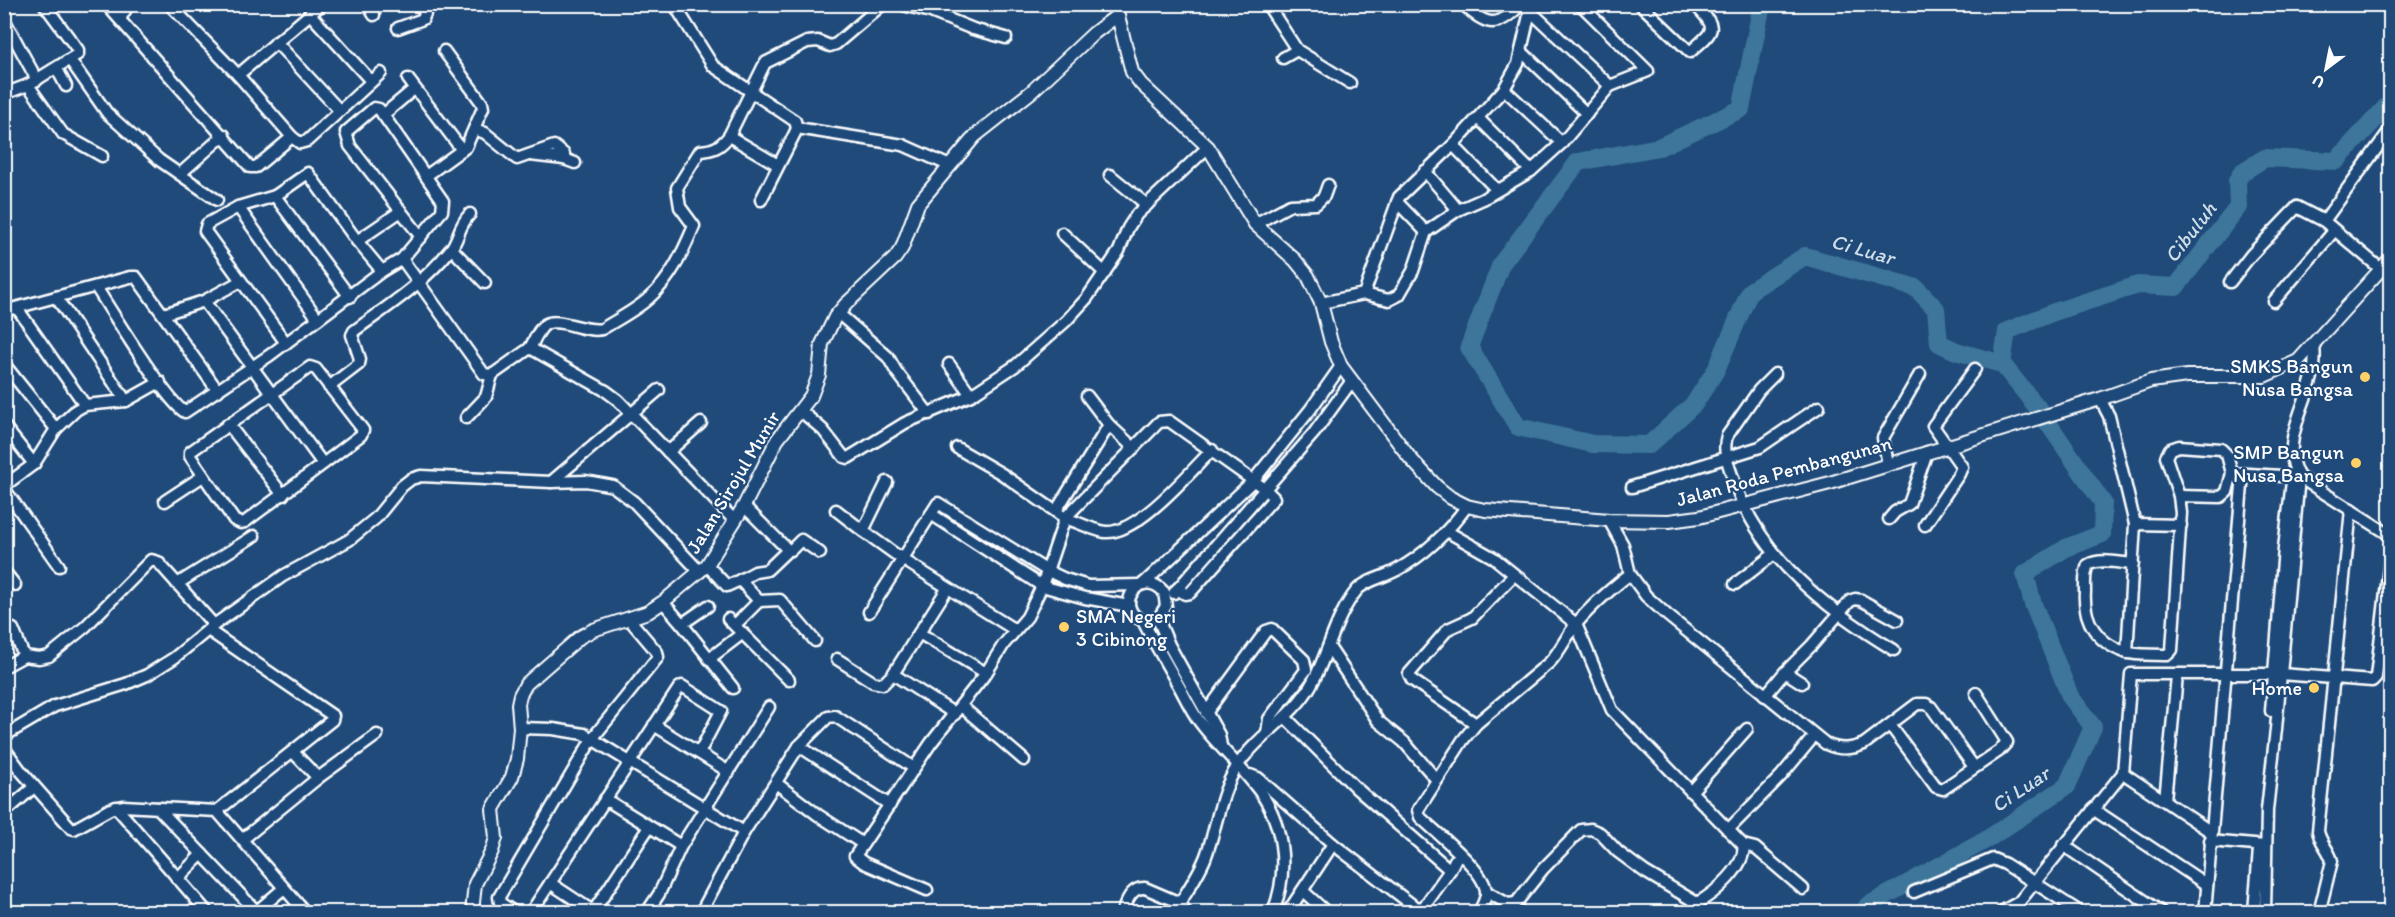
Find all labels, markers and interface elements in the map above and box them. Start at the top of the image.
north arrow [2296,39,2356,99]
text: U [2309,70,2328,92]
water label: Cibuluh [2159,196,2222,267]
water label: Ci Luar [1828,228,1900,271]
place label: SMKS Bangun Nusa Bangsa [2230,354,2354,401]
marker: SMKS Bangun Nusa Bangsa [2358,370,2372,384]
street label: Jalan Sirojul Munir [681,406,785,558]
street label: Jalan Roda Pembangunan [1674,431,1894,511]
place label: SMP Bangun Nusa Bangsa [2233,440,2345,487]
marker: SMP Bangun Nusa Bangsa [2349,456,2363,470]
place label: SMA Negeri 3 Cibinong [1076,604,1176,651]
marker: SMA Negeri 3 Cibinong [1057,620,1071,634]
place label: Home [2252,676,2302,700]
marker: Home [2307,681,2321,695]
water label: Ci Luar [1986,759,2056,818]

